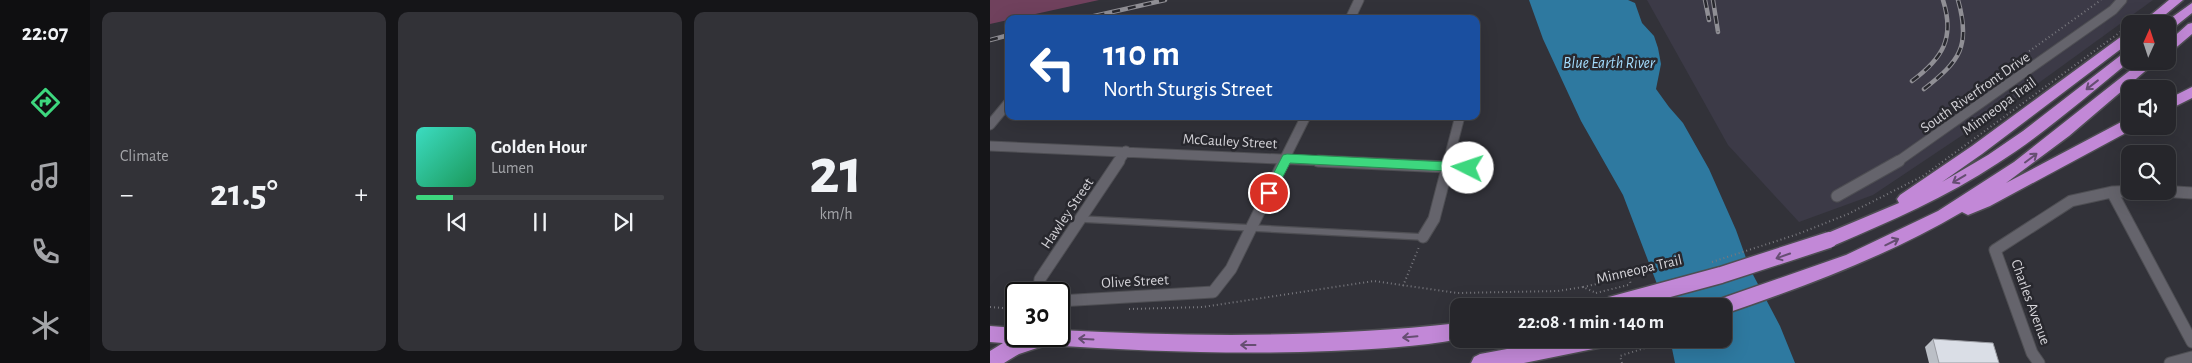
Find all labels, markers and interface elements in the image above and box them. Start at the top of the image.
north arrow [2121,15,2176,70]
map controls [2121,15,2176,200]
text: 22:07 [22,22,68,44]
icon: left [1020,35,1085,100]
text: 110 m [1103,37,1180,72]
street label: South Riverfront Drive [1918,49,2033,136]
water label: Blue Earth River [1563,55,1656,71]
street label: Minneopa Trail [1960,75,2039,138]
text: North Sturgis Street [1103,78,1272,100]
one-way arrow [2086,80,2099,91]
button: sound [2121,80,2176,135]
icon: directions [28,85,63,120]
street label: McCauley Street [1182,132,1278,151]
text: Golden Hour [491,138,587,157]
text: 21 [809,140,863,205]
position arrow [1441,141,1493,193]
button: search [2121,145,2176,200]
text: Climate [120,148,169,164]
one-way arrow [2024,153,2038,163]
icon: music [28,159,63,194]
text: Lumen [491,160,534,176]
pin [1248,172,1290,214]
text: 21.5° [210,175,278,213]
street label: Hawley Street [1038,175,1097,251]
one-way arrow [1953,175,1967,185]
icon: arrive [1255,179,1283,207]
text: − [120,181,133,209]
text: + [355,181,368,209]
text: km/h [819,206,853,222]
icon: previous [443,208,471,236]
icon: pause [526,208,554,236]
icon: next [609,208,637,236]
icon: phone [28,234,63,269]
one-way arrow [1884,237,1899,246]
street label: Minneopa Trail [1595,252,1683,287]
one-way arrow [1776,252,1792,261]
street label: Charles Avenue [2008,257,2053,347]
street label: Olive Street [1101,272,1169,291]
speed limit sign: 30 [1005,282,1070,347]
icon: climate [28,308,63,343]
text: 22:08 · 1 min · 140 m [1518,313,1664,332]
one-way arrow [1403,332,1419,342]
one-way arrow [1078,335,1094,344]
one-way arrow [1240,340,1256,350]

